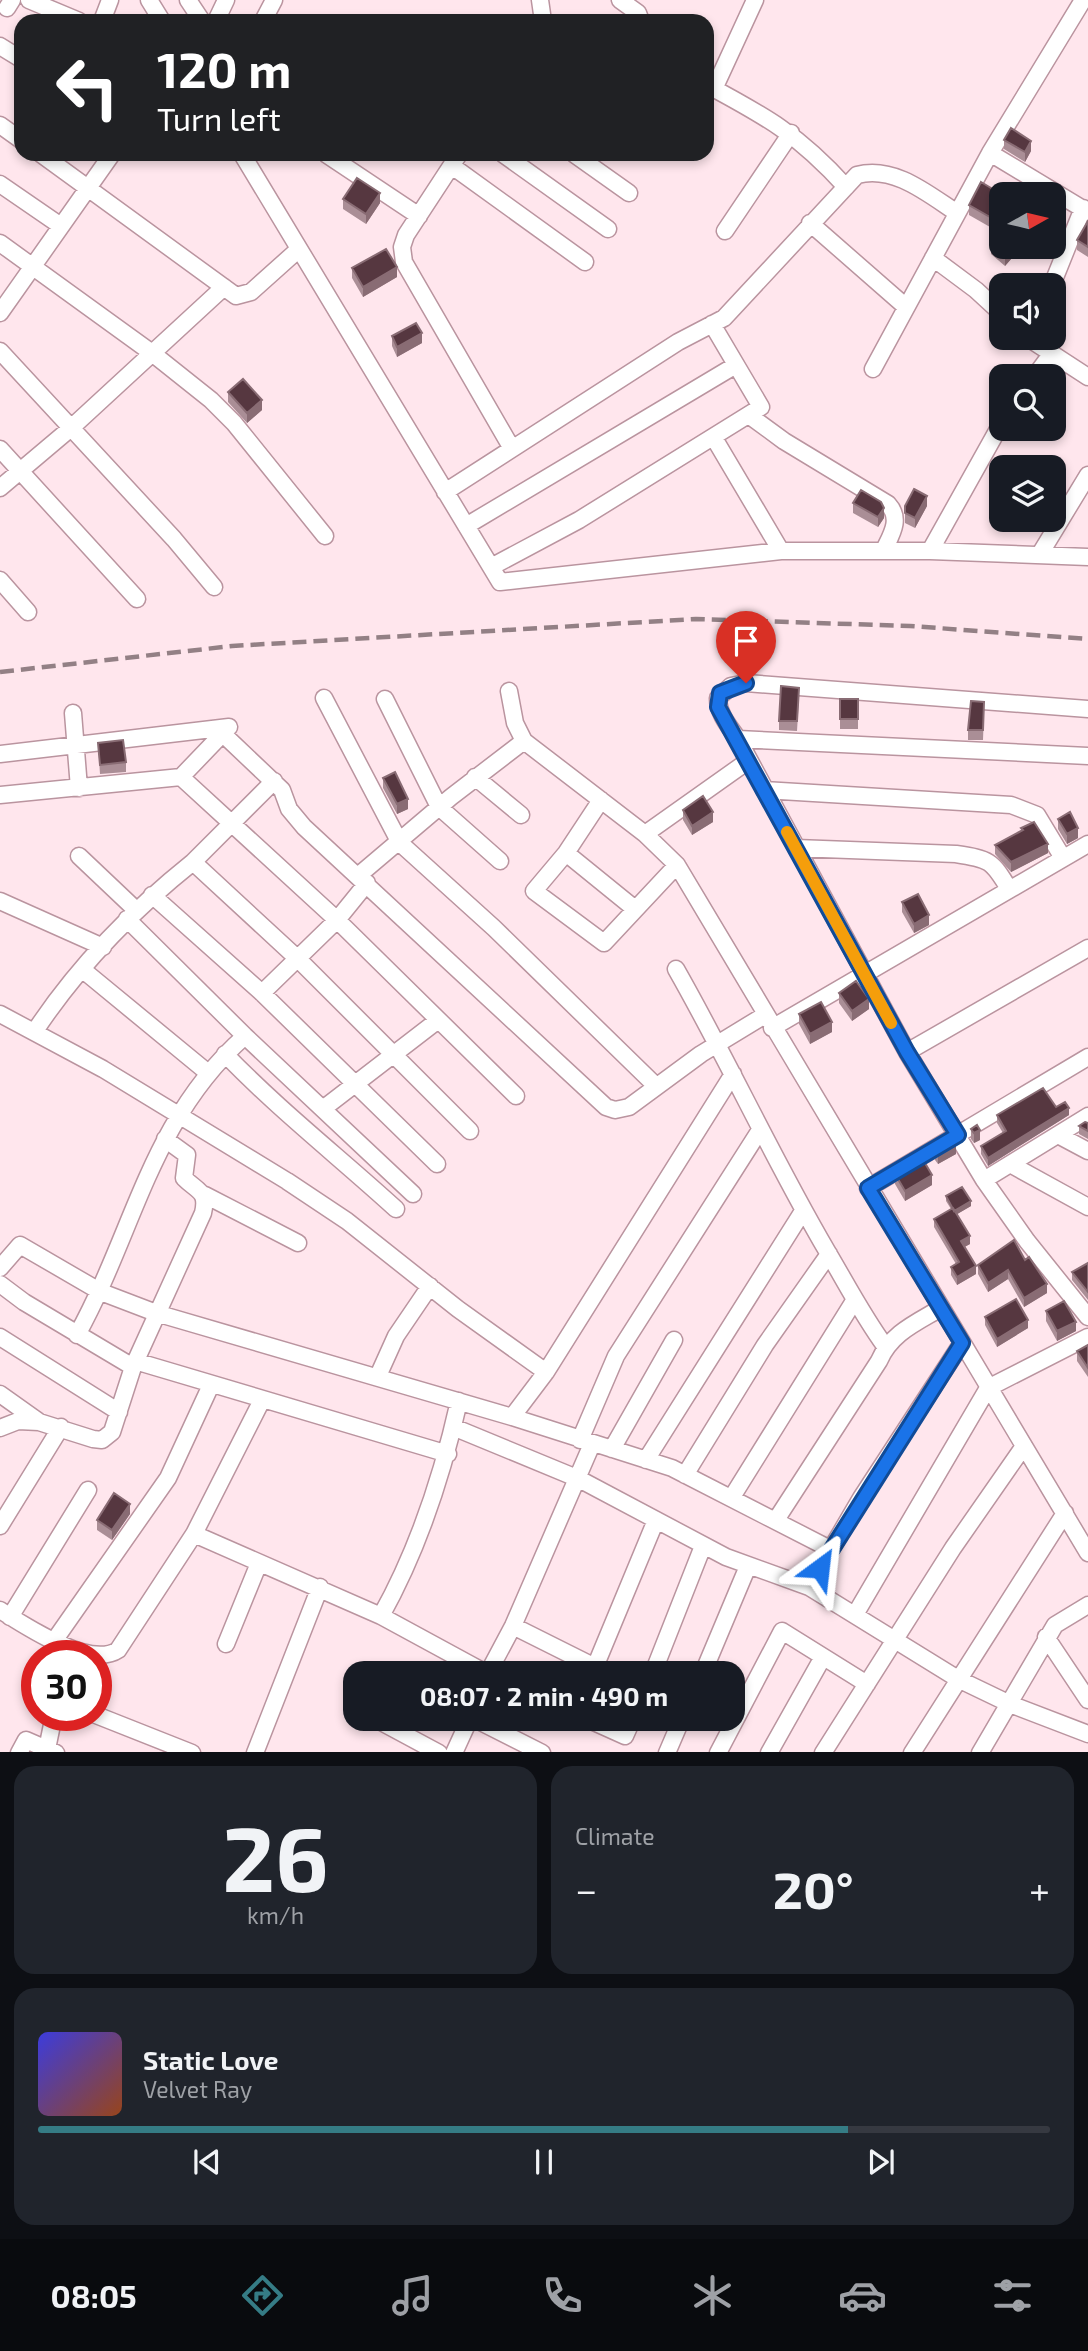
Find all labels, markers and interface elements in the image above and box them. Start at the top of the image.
text: 120 m [157,39,291,98]
icon: left [42,42,133,133]
text: Turn left [157,99,281,137]
north arrow [989,182,1066,259]
map controls [989,182,1066,532]
button: sound [989,273,1066,350]
button: search [989,364,1066,441]
button: layers [989,455,1066,532]
pin [716,611,776,683]
icon: arrive [727,622,765,660]
position arrow [783,1531,857,1605]
speed limit sign: 30 [21,1640,112,1731]
text: 08:07 · 2 min · 490 m [420,1680,668,1711]
text: 26 [222,1801,329,1910]
text: Climate [575,1822,655,1850]
text: 20° [773,1857,854,1919]
text: − [575,1866,597,1912]
text: + [1029,1866,1050,1912]
text: km/h [247,1901,304,1929]
text: Static Love [143,2044,279,2075]
text: Velvet Ray [143,2075,252,2103]
icon: previous [188,2143,226,2181]
icon: pause [525,2143,563,2181]
icon: next [862,2143,900,2181]
icon: directions [238,2271,287,2320]
icon: music [388,2271,437,2320]
icon: phone [538,2271,587,2320]
icon: climate [688,2271,737,2320]
icon: car [838,2271,887,2320]
icon: filters [988,2271,1037,2320]
text: 08:05 [51,2276,137,2314]

